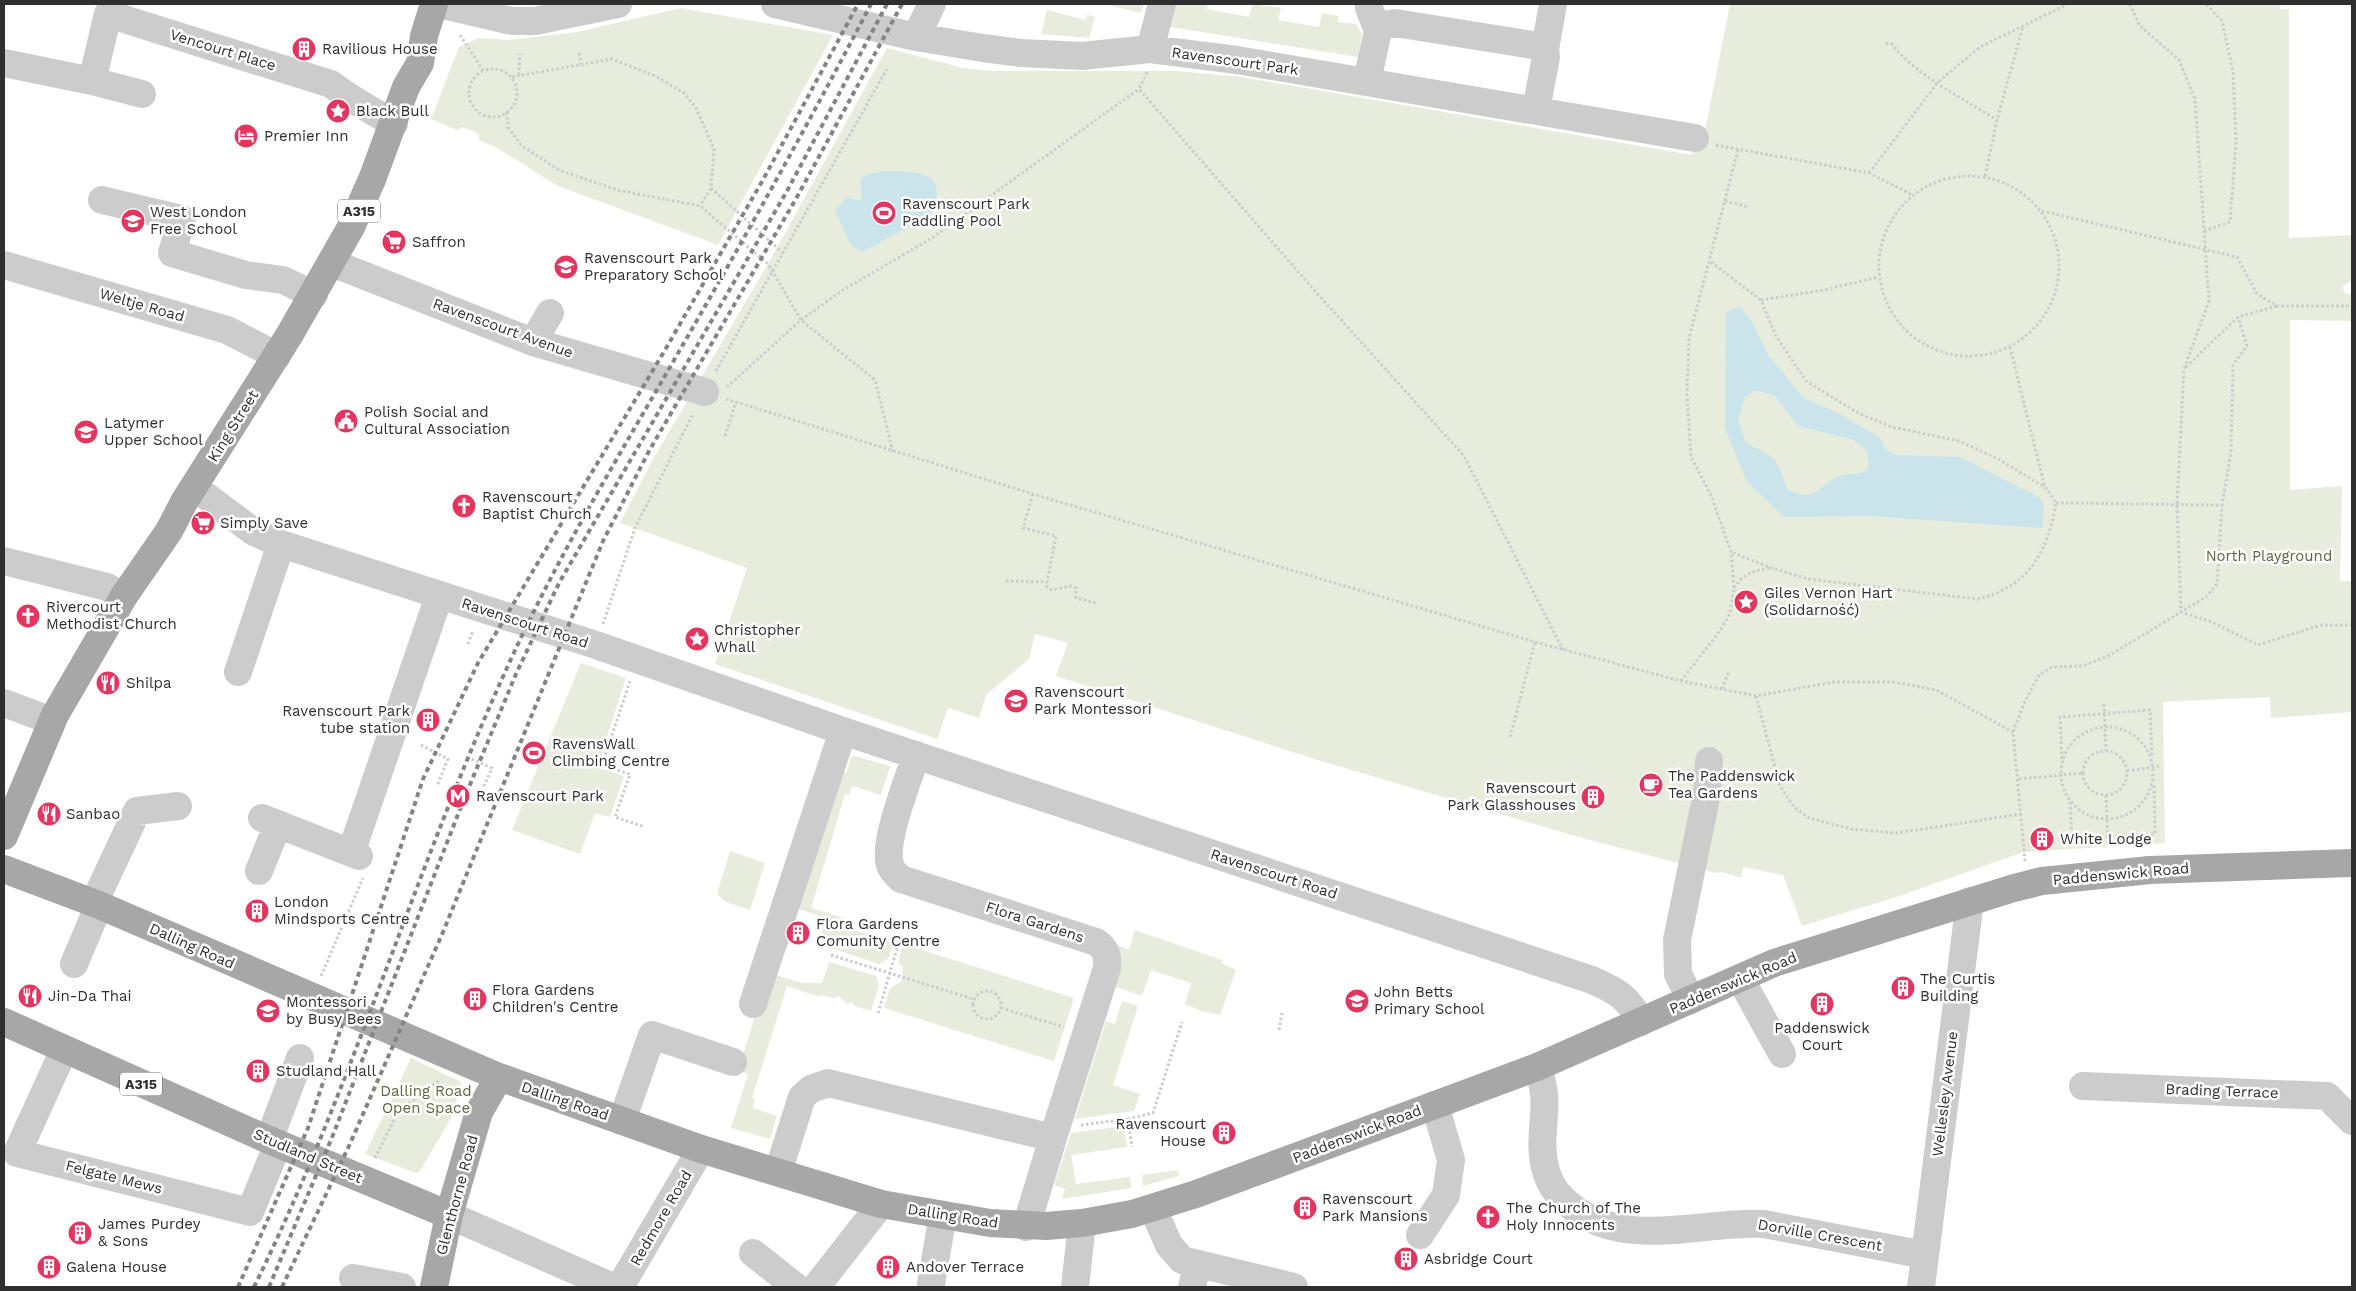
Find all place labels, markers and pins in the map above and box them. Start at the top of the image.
building icon: Ravilious House [291,36,317,62]
place label: Ravilious House [322,40,438,58]
place icon: Black Bull [325,98,351,124]
place label: Black Bull [356,102,429,120]
hotel icon: Premier Inn [233,123,259,149]
place label: Premier Inn [264,127,348,145]
place label: Ravenscourt Park Paddling Pool [902,195,1030,230]
sports icon: Ravenscourt Park Paddling Pool [871,200,897,226]
place label: West London Free School [150,203,247,238]
school or university icon: West London Free School [120,208,146,234]
supermarket icon: Saffron [381,229,407,255]
place label: Saffron [412,233,466,251]
place label: Ravenscourt Park Preparatory School [584,249,724,284]
school or university icon: Ravenscourt Park Preparatory School [553,254,579,280]
place label: Polish Social and Cultural Association [364,403,510,438]
public building icon: Polish Social and Cultural Association [333,408,359,434]
place label: Latymer Upper School [104,414,203,449]
school or university icon: Latymer Upper School [73,419,99,445]
place label: Ravenscourt Baptist Church [482,488,592,523]
church icon: Ravenscourt Baptist Church [451,493,477,519]
supermarket icon: Simply Save [190,510,216,536]
place label: Simply Save [220,514,308,532]
place label: Giles Vernon Hart (Solidarność) [1764,584,1893,619]
place icon: Giles Vernon Hart (Solidarność) [1733,589,1759,615]
place label: Rivercourt Methodist Church [46,598,177,633]
church icon: Rivercourt Methodist Church [15,603,41,629]
place label: Christopher Whall [714,621,800,656]
place icon: Christopher Whall [684,626,710,652]
restaurant icon: Shilpa [95,670,121,696]
place label: Shilpa [126,674,172,692]
place label: Ravenscourt Park Montessori [1034,683,1152,718]
school or university icon: Ravenscourt Park Montessori [1003,688,1029,714]
place label: Ravenscourt Park tube station [282,702,410,737]
building icon: Ravenscourt Park tube station [415,707,441,733]
place label: RavensWall Climbing Centre [552,735,670,770]
sports icon: RavensWall Climbing Centre [521,740,547,766]
place label: The Paddenswick Tea Gardens [1668,767,1796,802]
cafe icon: The Paddenswick Tea Gardens [1638,772,1664,798]
place label: Ravenscourt Park Glasshouses [1447,779,1577,814]
metro station icon: Ravenscourt Park [445,783,471,809]
building icon: Ravenscourt Park Glasshouses [1580,784,1606,810]
place label: Ravenscourt Park [476,787,604,805]
restaurant icon: Sanbao [36,801,62,827]
place label: Sanbao [66,805,120,823]
building icon: White Lodge [2029,826,2055,852]
place label: White Lodge [2060,830,2152,848]
place label: London Mindsports Centre [274,893,410,928]
building icon: London Mindsports Centre [244,898,270,924]
place label: Flora Gardens Comunity Centre [816,915,940,950]
building icon: Flora Gardens Comunity Centre [785,920,811,946]
place label: The Curtis Building [1920,970,1995,1005]
building icon: The Curtis Building [1890,975,1916,1001]
place label: Flora Gardens Children's Centre [492,981,618,1016]
restaurant icon: Jin-Da Thai [17,983,43,1009]
place label: John Betts Primary School [1374,983,1485,1018]
building icon: Flora Gardens Children's Centre [462,986,488,1012]
place label: Jin-Da Thai [48,987,132,1005]
school or university icon: John Betts Primary School [1344,988,1370,1014]
building icon: Paddenswick Court [1809,991,1835,1017]
place label: Montessori by Busy Bees [286,993,382,1028]
school or university icon: Montessori by Busy Bees [255,998,281,1024]
place label: Paddenswick Court [1774,1019,1870,1054]
building icon: Studland Hall [245,1058,271,1084]
place label: Studland Hall [276,1062,376,1080]
place label: Ravenscourt House [1116,1115,1207,1150]
building icon: Ravenscourt House [1211,1120,1237,1146]
place label: Ravenscourt Park Mansions [1322,1190,1428,1225]
building icon: Ravenscourt Park Mansions [1292,1195,1318,1221]
place label: The Church of The Holy Innocents [1506,1199,1641,1234]
church icon: The Church of The Holy Innocents [1475,1204,1501,1230]
place label: James Purdey & Sons [98,1215,201,1250]
building icon: James Purdey & Sons [67,1220,93,1246]
building icon: Asbridge Court [1393,1246,1419,1272]
place label: Asbridge Court [1424,1250,1534,1268]
building icon: Galena House [36,1254,62,1280]
building icon: Andover Terrace [875,1254,901,1280]
place label: Galena House [66,1258,167,1276]
place label: Andover Terrace [906,1258,1024,1276]

